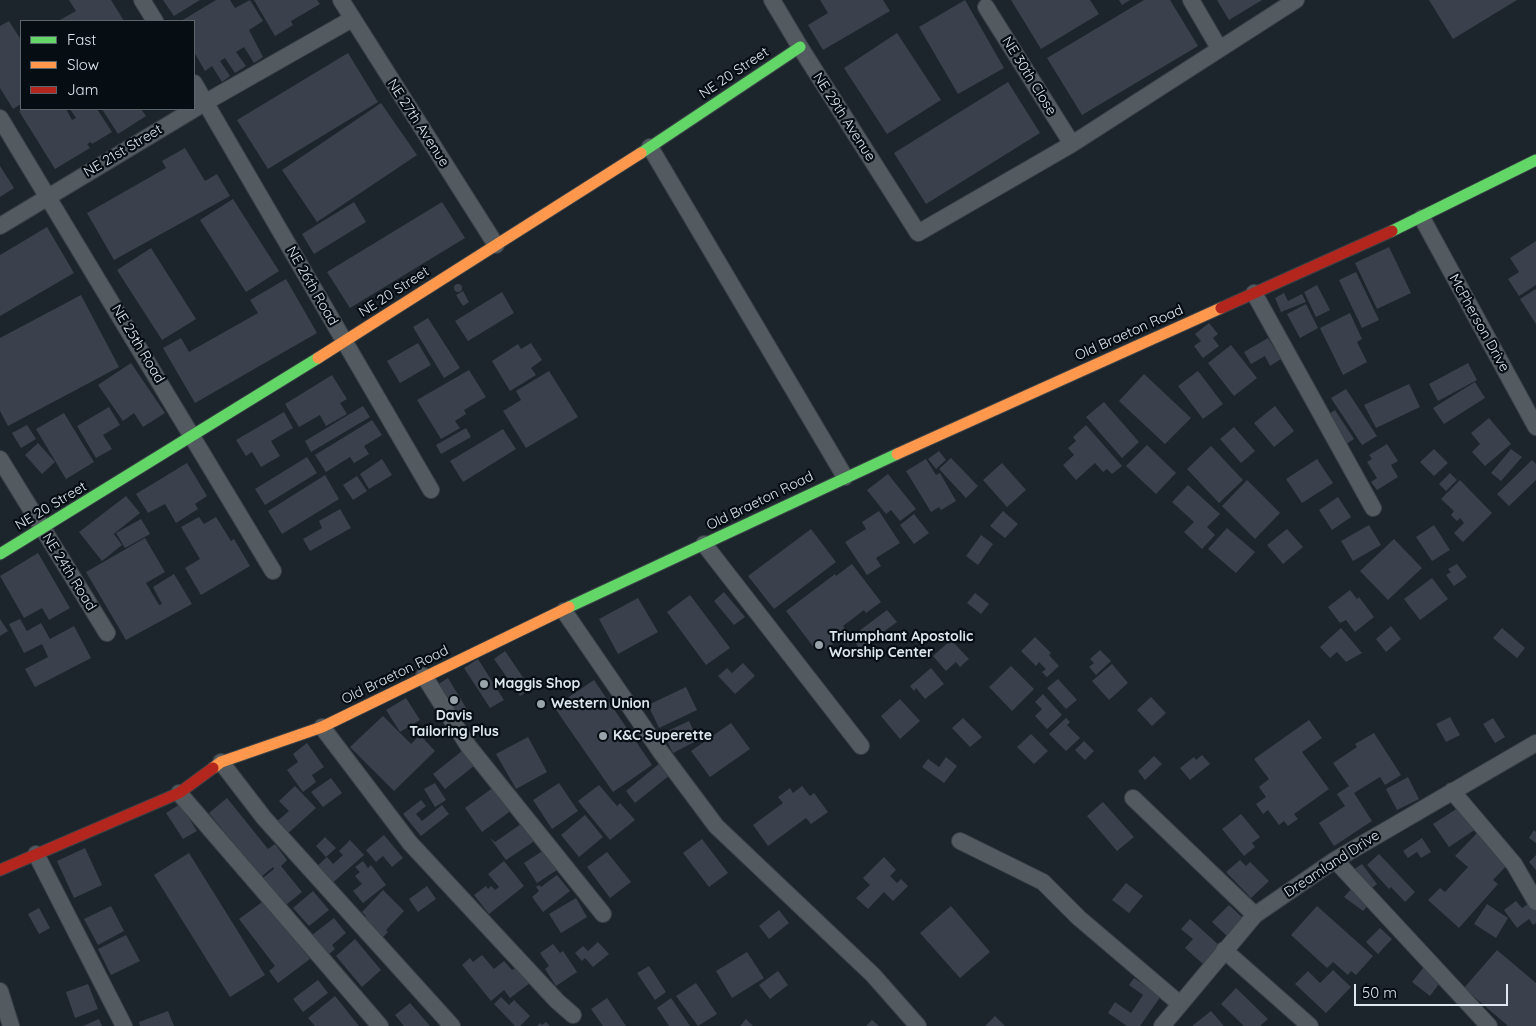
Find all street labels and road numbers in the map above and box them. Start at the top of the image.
street label: NE 30th Close [998,34,1060,118]
street label: NE 20 Street [696,44,772,102]
street label: NE 29th Avenue [809,70,879,164]
street label: NE 27th Avenue [383,76,453,170]
street label: NE 21st Street [81,121,165,181]
street label: NE 26th Road [283,243,341,329]
street label: NE 20 Street [356,263,432,321]
street label: McPherson Drive [1445,271,1513,375]
street label: NE 25th Road [108,302,168,386]
street label: Old Braeton Road [1072,302,1186,364]
street label: Old Braeton Road [704,468,816,534]
street label: NE 20 Street [12,478,90,534]
street label: NE 24th Road [39,530,99,614]
street label: Old Braeton Road [339,642,451,708]
street label: Dreamland Drive [1281,827,1383,901]

